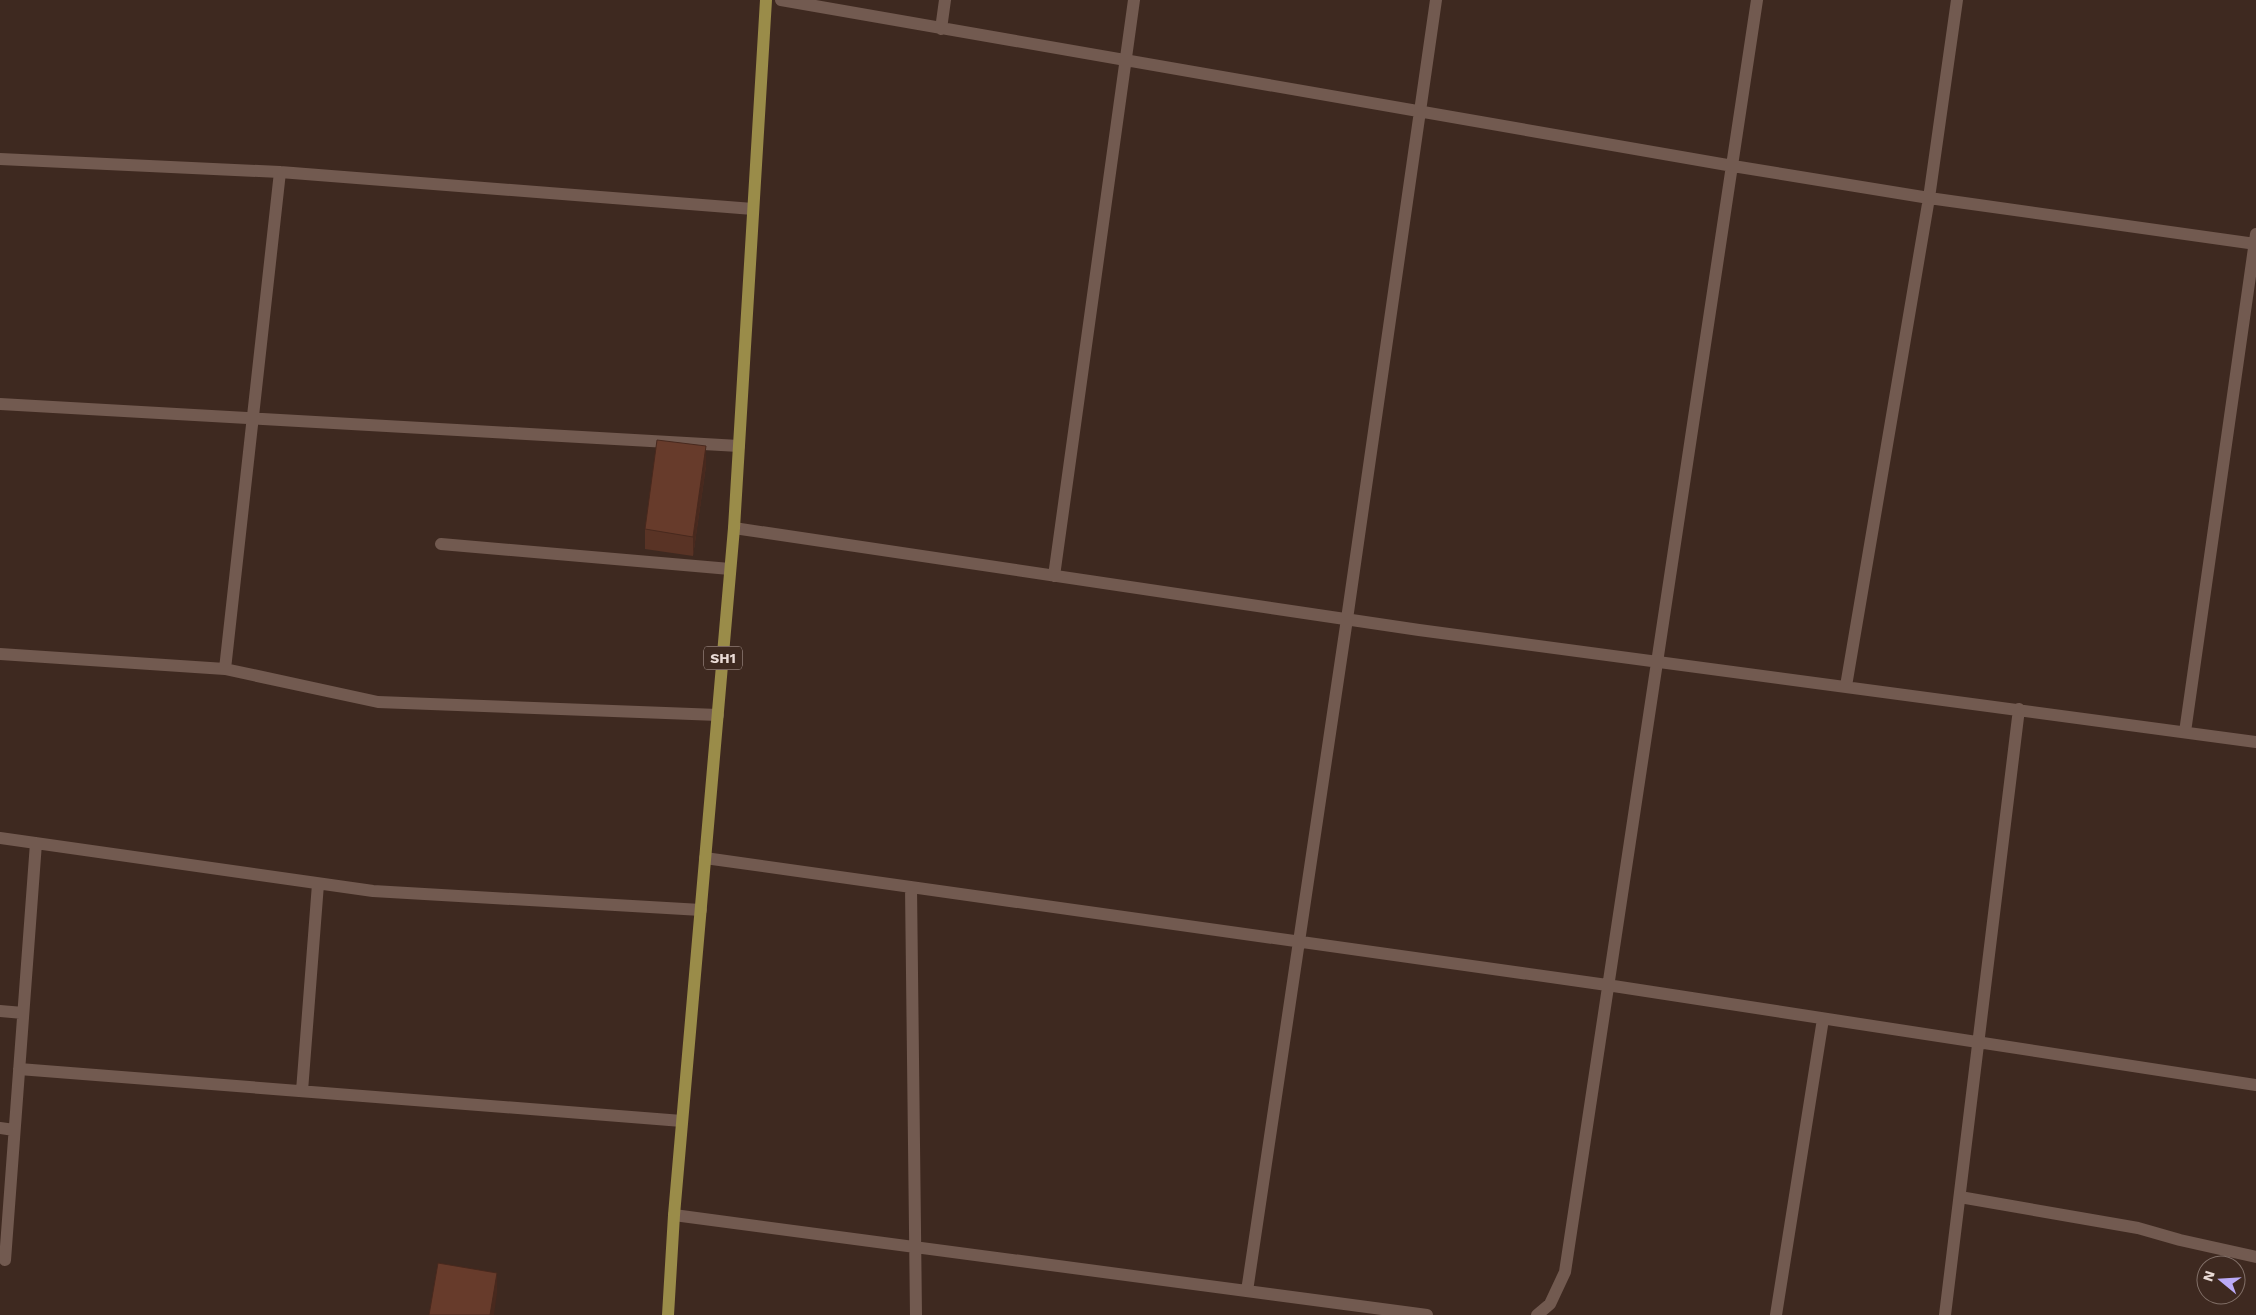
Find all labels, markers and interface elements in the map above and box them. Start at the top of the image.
road number: SH1 [704,646,742,670]
north arrow [2196,1255,2246,1305]
text: N [2199,1269,2218,1283]

